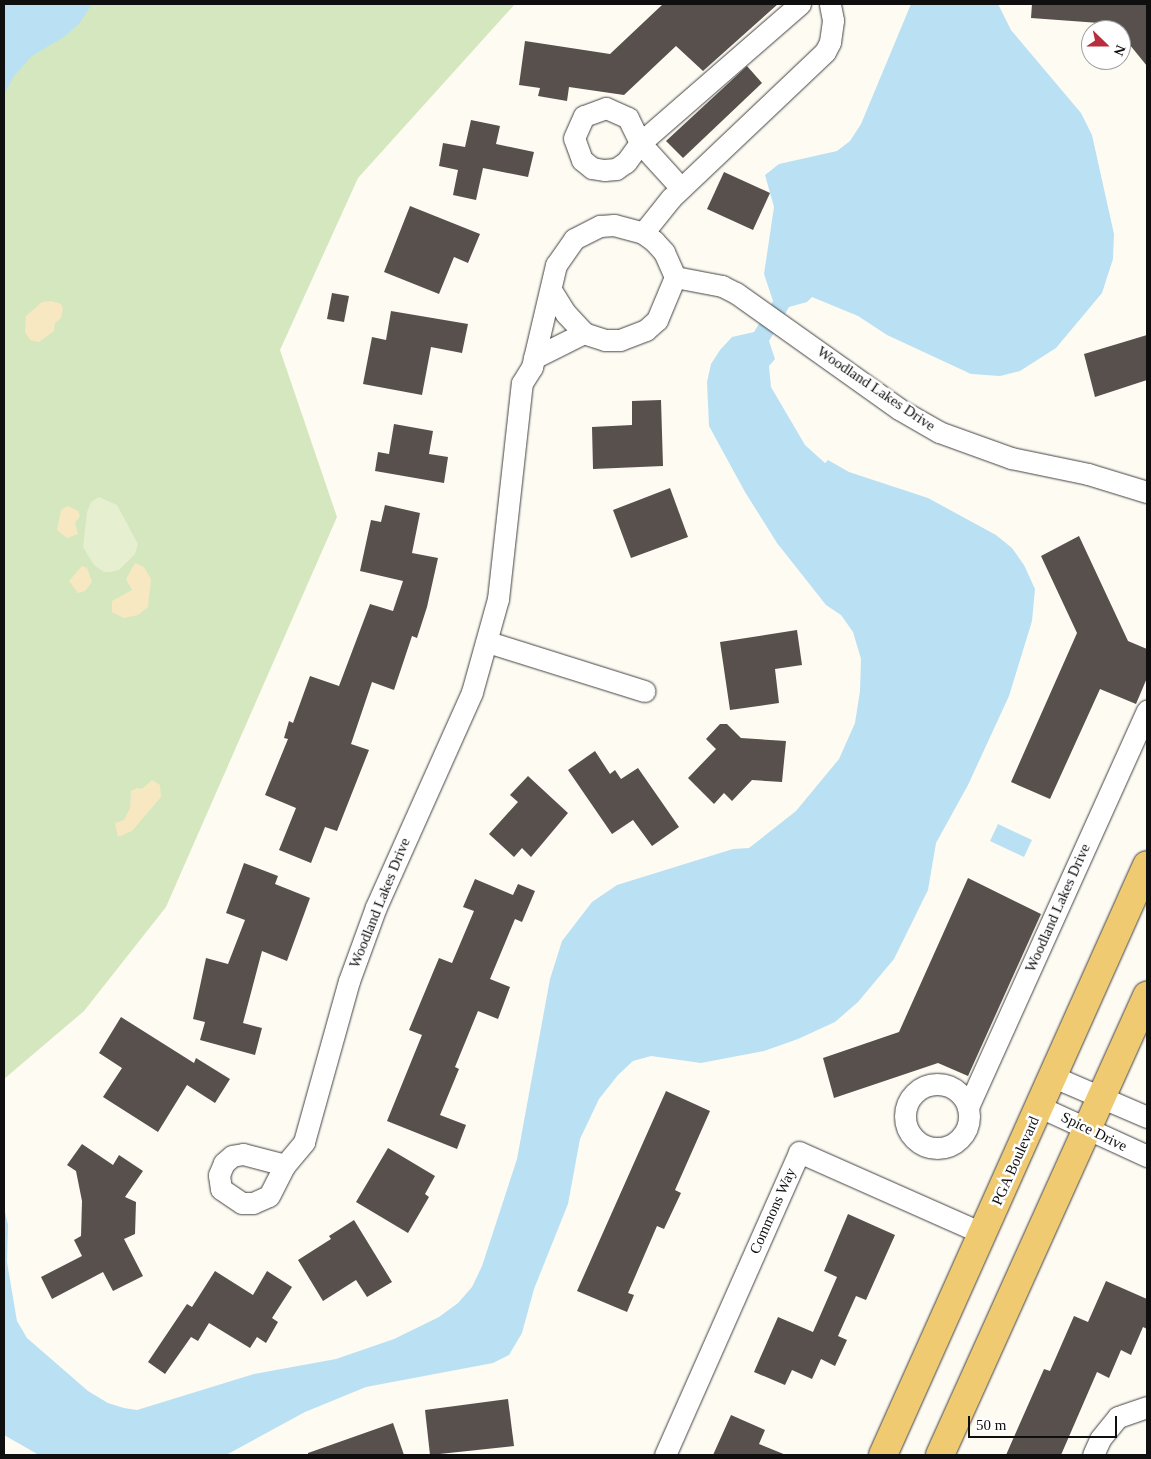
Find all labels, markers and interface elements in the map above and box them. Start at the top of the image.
north arrow [1081,20,1131,70]
text: N [1111,43,1128,58]
street label: Woodland Lakes Drive [813,343,939,435]
street label: Woodland Lakes Drive [346,835,414,971]
street label: Woodland Lakes Drive [1022,841,1094,975]
street label: Spice Drive [1058,1108,1130,1156]
street label: PGA Boulevard [988,1113,1044,1209]
street label: Commons Way [746,1165,800,1257]
scale bar [971,1406,1120,1438]
text: 50 m [976,1417,1006,1433]

